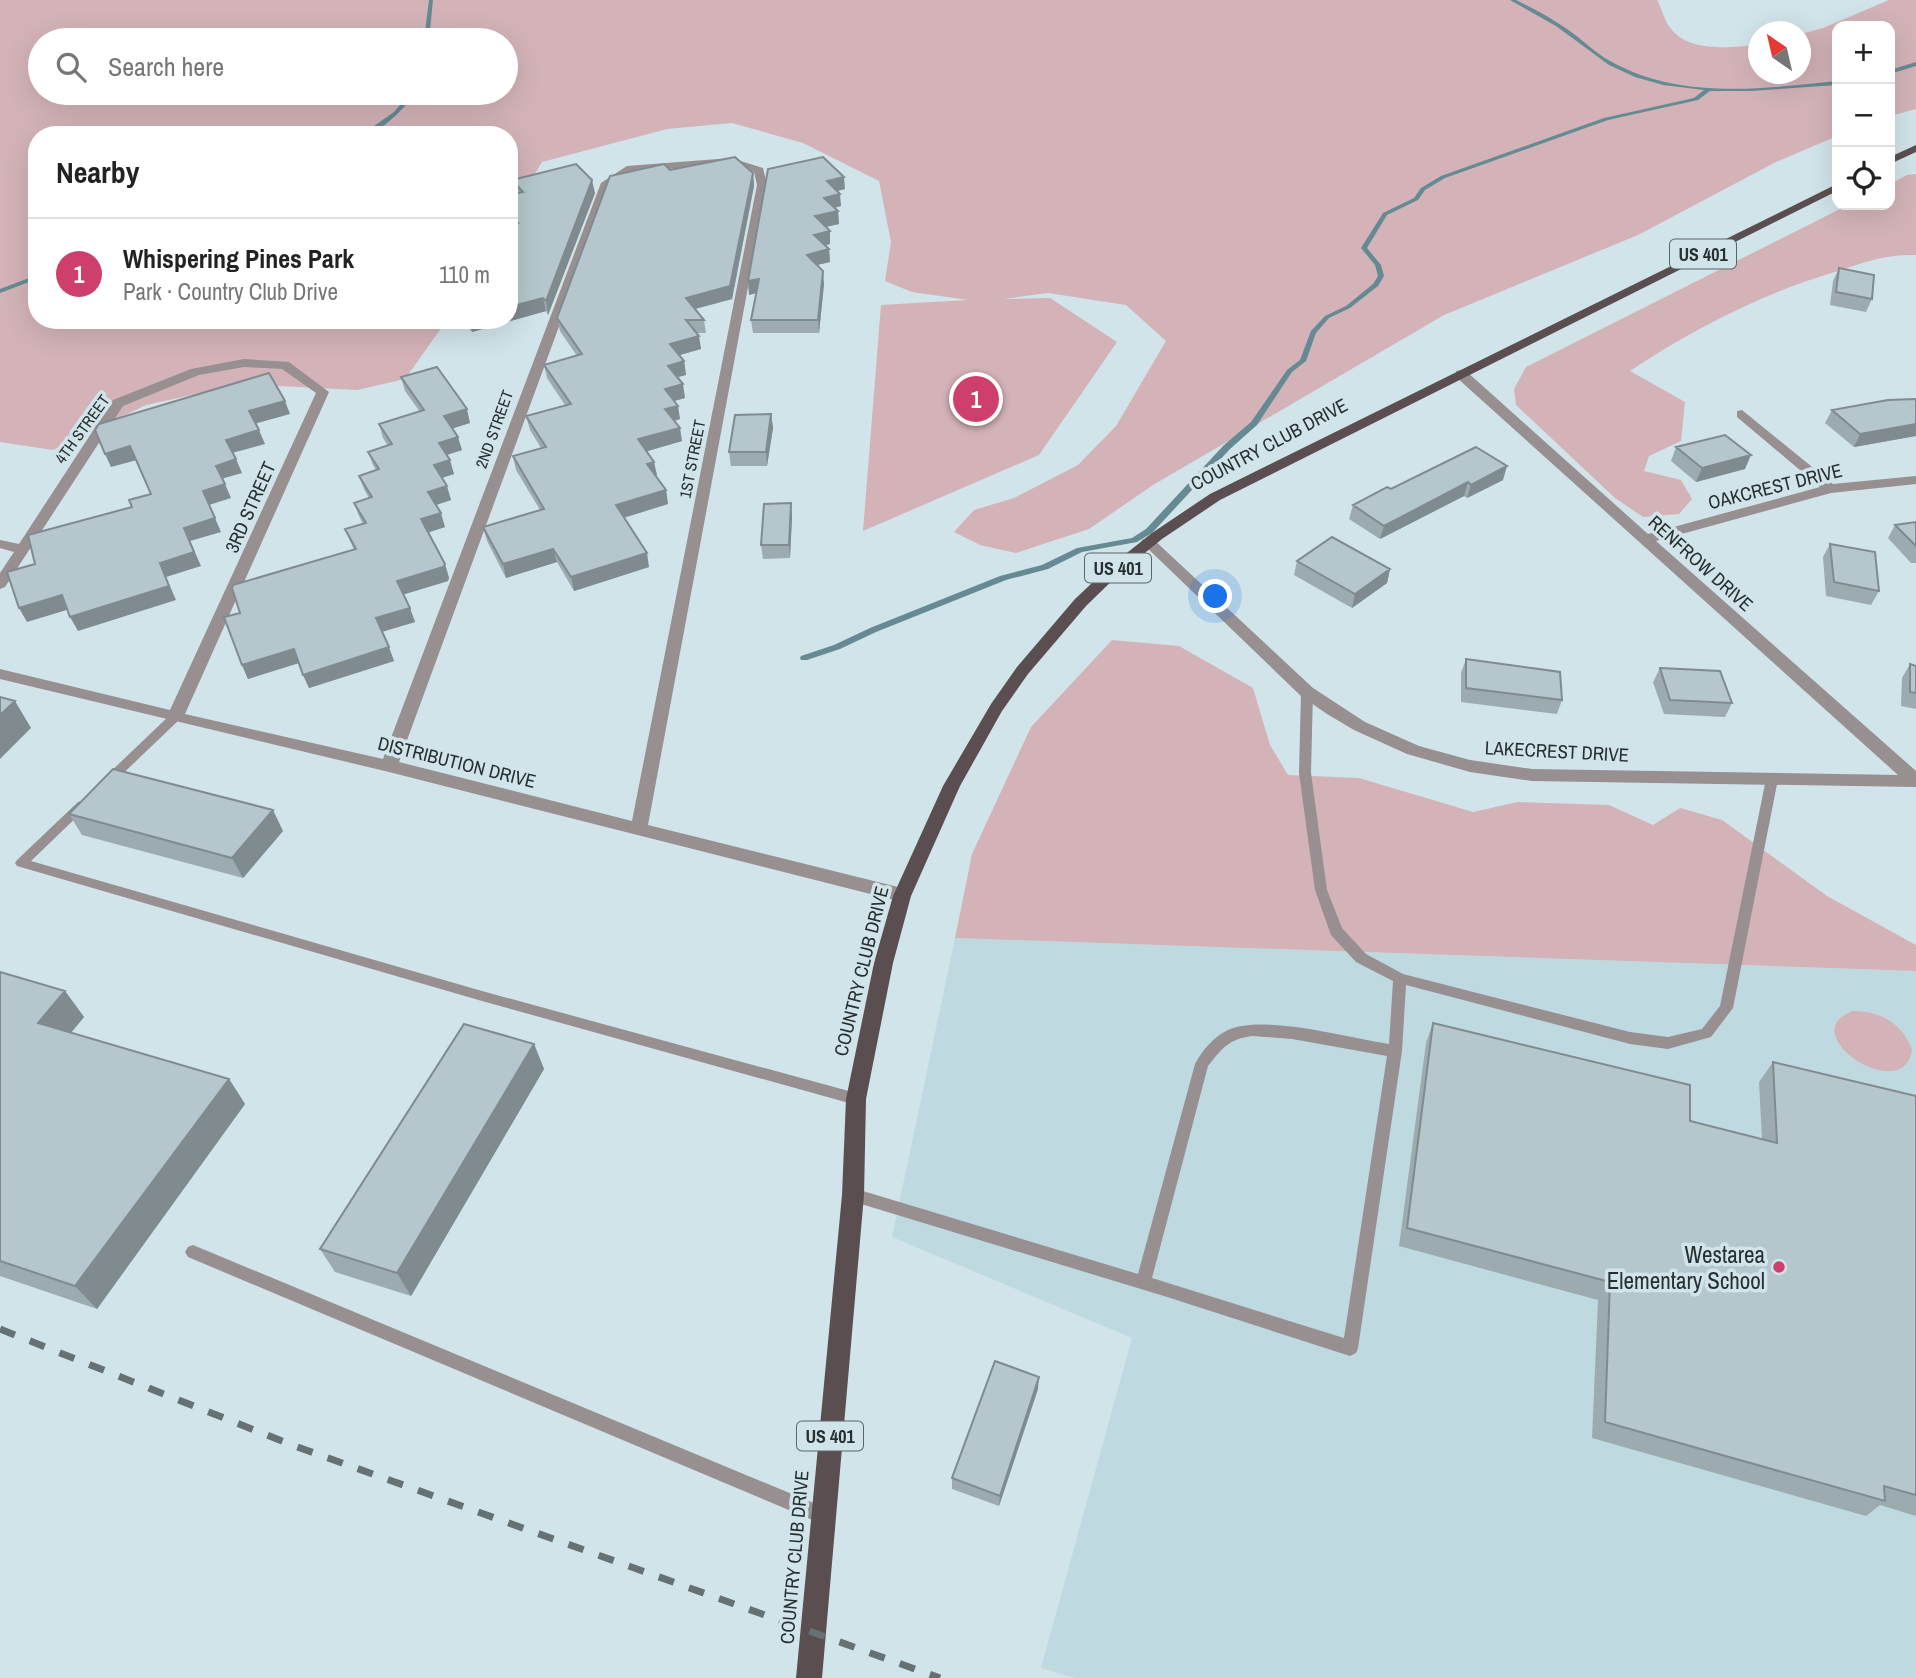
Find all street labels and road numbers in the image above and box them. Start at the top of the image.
road number: US 401 [1670,240,1736,268]
street label: 2ND STREET [470,387,518,471]
street label: 4TH STREET [50,390,114,468]
street label: COUNTRY CLUB DRIVE [1186,392,1352,496]
street label: 1ST STREET [674,418,710,500]
street label: 3RD STREET [218,457,282,557]
street label: OAKCREST DRIVE [1705,457,1845,515]
street label: RENFROW DRIVE [1643,509,1759,617]
road number: US 401 [1085,554,1151,582]
street label: DISTRIBUTION DRIVE [375,730,539,794]
street label: LAKECREST DRIVE [1484,734,1630,768]
street label: COUNTRY CLUB DRIVE [827,883,895,1059]
road number: US 401 [797,1422,863,1450]
street label: COUNTRY CLUB DRIVE [773,1469,815,1645]

